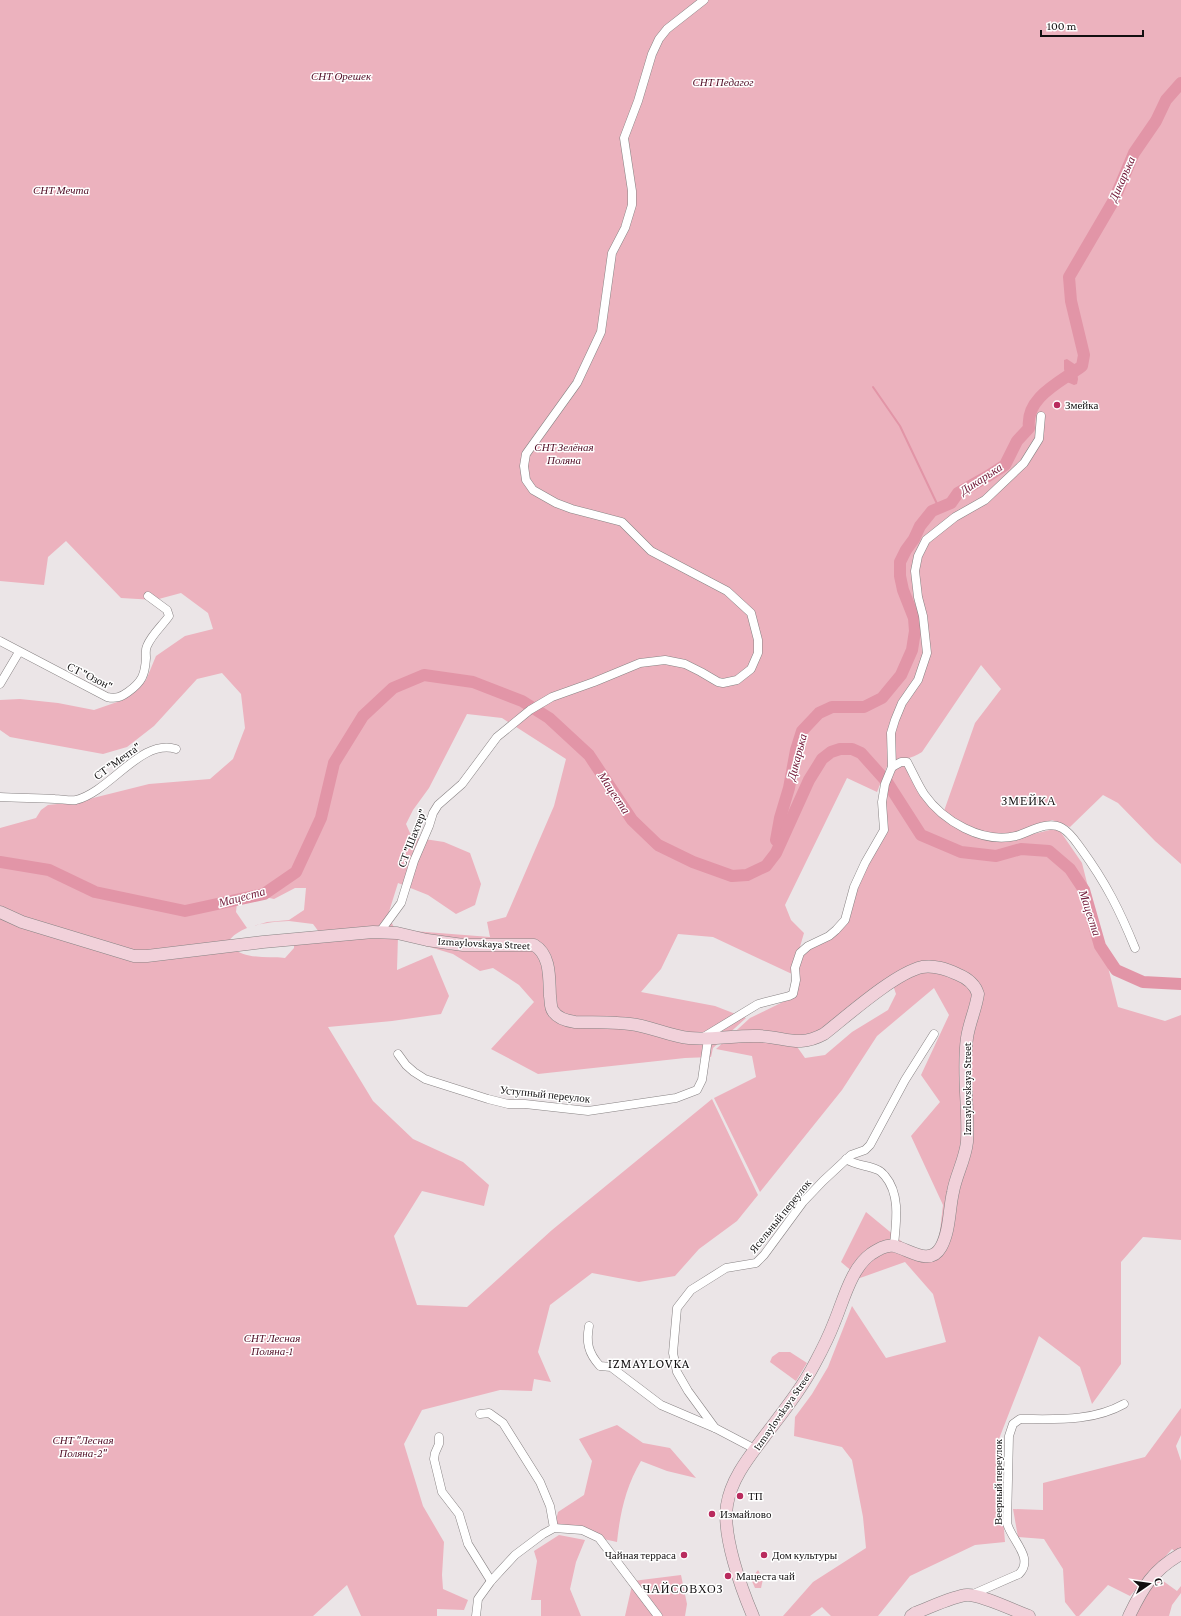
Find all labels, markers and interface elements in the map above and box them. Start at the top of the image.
scale bar [1041,12,1143,38]
text: 100 m [1047,19,1077,33]
park label: СНТ Орешек [311,70,372,82]
park label: СНТ Педагог [692,76,754,88]
water label: Дикарька [1105,154,1138,205]
park label: СНТ Мечта [33,184,90,196]
place label: Змейка [1065,399,1098,411]
marker: Змейка [1052,400,1062,410]
park label: СНТ Зелёная Поляна [534,441,594,466]
water label: Дикарька [956,460,1005,498]
street label: СТ "Озон" [65,660,115,692]
water label: Дикарька [784,732,810,783]
street label: СТ "Мечта" [91,740,143,782]
water label: Мацеста [594,769,633,817]
district label: ЗМЕЙКА [1001,794,1057,808]
street label: СТ "Шахтер" [395,807,429,869]
water label: Мацеста [216,884,267,910]
water label: Мацеста [1076,887,1104,938]
street label: Izmaylovskaya Street [437,935,531,952]
street label: Izmaylovskaya Street [961,1042,974,1135]
street label: Уступный переулок [499,1083,591,1105]
street label: Ясельный переулок [747,1176,814,1255]
park label: СНТ Лесная Поляна-1 [244,1332,300,1357]
district label: IZMAYLOVKA [608,1356,690,1371]
street label: Izmaylovskaya Street [750,1369,815,1453]
park label: СНТ "Лесная Поляна-2" [52,1434,114,1459]
street label: Веерный переулок [992,1438,1004,1525]
place label: ТП [748,1490,763,1502]
marker: ТП [735,1491,745,1501]
place label: Измайлово [720,1508,772,1520]
marker: Измайлово [707,1509,717,1519]
place label: Чайная терраса [605,1549,676,1561]
place label: Дом культуры [772,1549,838,1561]
marker: Чайная терраса [679,1550,689,1560]
marker: Дом культуры [759,1550,769,1560]
north arrow [1129,1564,1169,1604]
place label: Мацеста чай [736,1570,795,1582]
marker: Мацеста чай [723,1571,733,1581]
text: С [1152,1577,1165,1587]
district label: ЧАЙСОВХОЗ [642,1582,724,1596]

